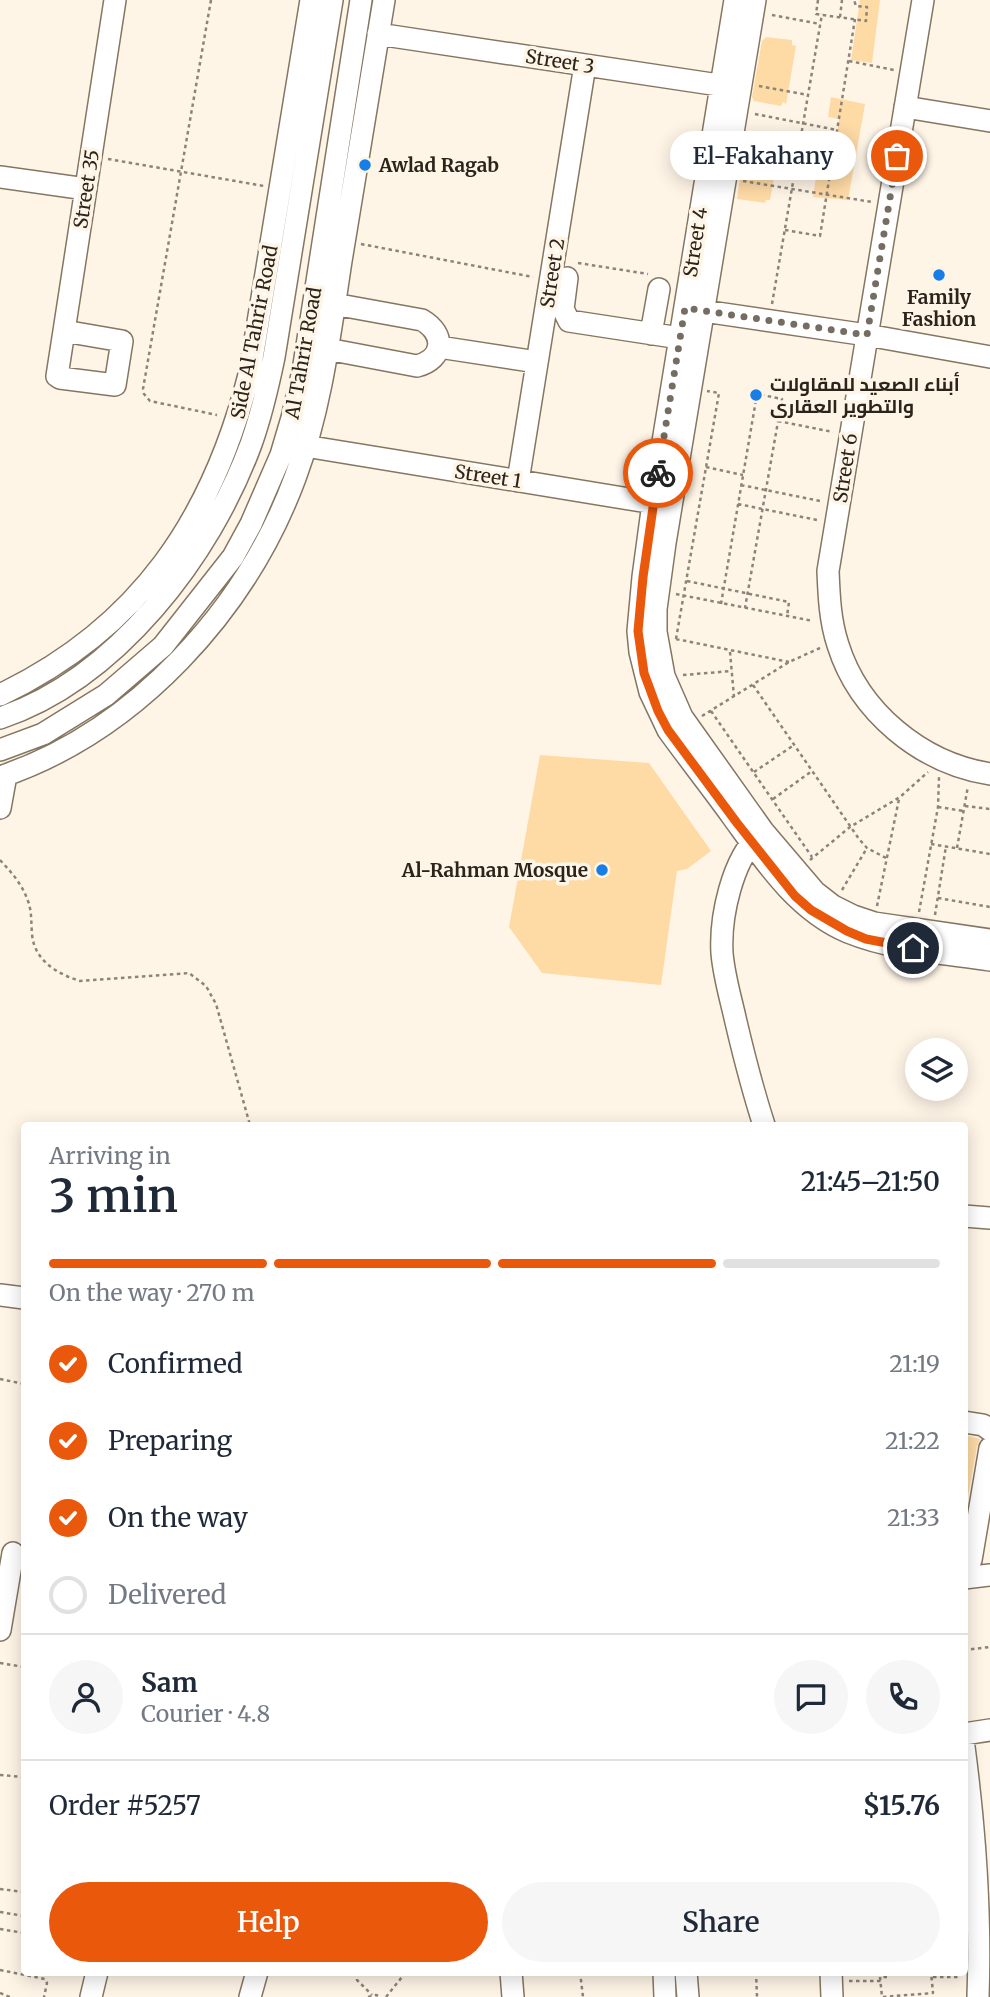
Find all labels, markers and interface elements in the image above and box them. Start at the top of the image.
street label: Street 3 [524,44,596,78]
pin [867,126,927,186]
callout: El-Fakahany [670,132,855,180]
icon: bag [878,137,916,175]
text: El-Fakahany [693,141,833,170]
street label: Street 35 [68,148,104,230]
place label: Awlad Ragab [378,153,499,177]
marker: Awlad Ragab [357,157,373,173]
street label: Street 4 [678,205,712,279]
street label: Street 2 [535,236,569,310]
street label: Side Al Tahrir Road [225,243,283,421]
marker: Family Fashion [931,267,947,283]
street label: Al Tahrir Road [279,285,326,422]
place label: Family Fashion [902,285,976,331]
place label: أبناء الصعيد للمقاولات والتطوير العقارى [770,371,960,418]
marker: أبناء الصعيد للمقاولات والتطوير العقارى [748,387,764,403]
street label: Street 6 [828,431,862,505]
courier [623,438,693,508]
icon: bike [639,454,677,492]
street label: Street 1 [453,459,524,493]
place label: Al-Rahman Mosque [401,858,588,882]
marker: Al-Rahman Mosque [594,862,610,878]
pin [883,918,943,978]
icon: home [894,929,932,967]
map controls [905,1038,968,1101]
button: layers [905,1038,968,1101]
text: Arriving in [49,1141,171,1170]
text: 21:45–21:50 [801,1165,940,1198]
text: 3 min [49,1167,178,1225]
text: On the way · 270 m [49,1278,255,1307]
icon: check [49,1345,87,1383]
text: Confirmed [108,1347,243,1380]
text: 21:19 [889,1349,940,1378]
icon: check [49,1422,87,1460]
text: Preparing [108,1424,232,1457]
text: 21:22 [885,1426,940,1455]
icon: check [49,1499,87,1537]
text: On the way [108,1501,248,1534]
text: 21:33 [887,1503,940,1532]
text: Delivered [108,1578,227,1611]
button: person [49,1660,123,1734]
button: chat [774,1660,848,1734]
button: phone [866,1660,940,1734]
text: Sam [141,1666,198,1699]
text: Courier · 4.8 [141,1699,270,1728]
text: Order #5257 [49,1789,201,1822]
text: $15.76 [863,1789,940,1822]
button: Help [49,1882,488,1962]
button: Share [502,1882,940,1962]

